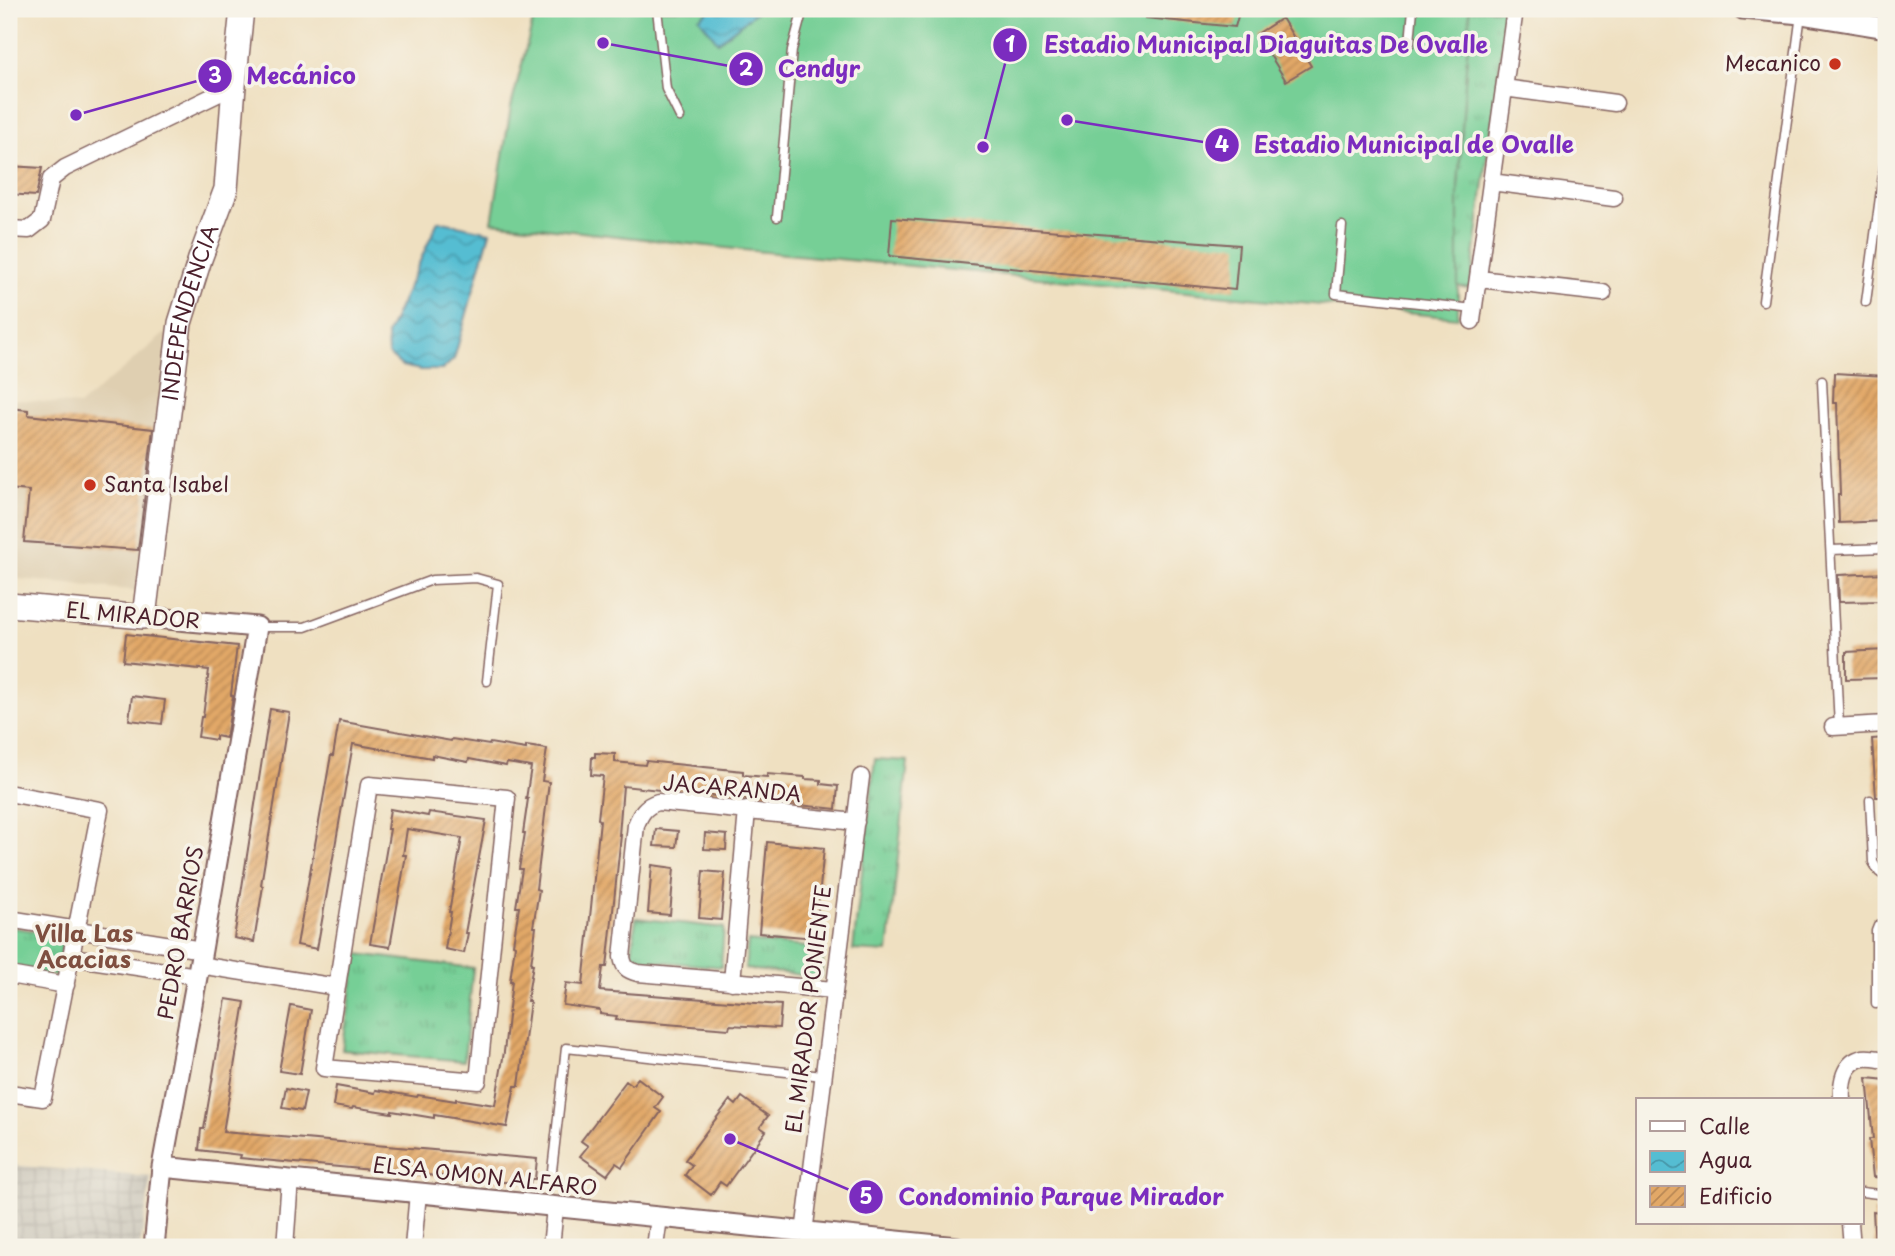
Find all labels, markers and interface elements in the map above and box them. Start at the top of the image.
callout: Estadio Municipal Diaguitas De Ovalle [993,23,1504,67]
text: Estadio Municipal Diaguitas De Ovalle [1044,26,1488,61]
text: 1 [1005,27,1015,59]
place label: Mecanico [1725,46,1821,78]
callout: Cendyr [729,47,874,91]
text: Cendyr [778,50,860,85]
text: 2 [739,51,754,83]
callout: Mecánico [197,54,370,98]
marker: Mecanico [1827,56,1843,72]
text: Mecánico [246,57,356,92]
text: 3 [208,58,222,90]
callout: Estadio Municipal de Ovalle [1204,123,1589,167]
text: Estadio Municipal de Ovalle [1254,126,1575,161]
text: 4 [1215,127,1229,159]
street label: INDEPENDENCIA [153,219,226,403]
place label: Santa Isabel [104,467,229,499]
marker: Santa Isabel [82,477,98,493]
street label: EL MIRADOR [65,592,201,636]
street label: JACARANDA [662,765,803,809]
street label: PEDRO BARRIOS [148,843,210,1022]
street label: EL MIRADOR PONIENTE [776,883,838,1135]
district label: Villa Las Acacias [35,915,133,976]
legend [1636,1098,1864,1224]
text: Calle [1699,1109,1750,1141]
text: Agua [1699,1143,1752,1175]
street label: ELSA OMON ALFARO [371,1147,599,1203]
callout: Condominio Parque Mirador [848,1175,1238,1219]
text: Condominio Parque Mirador [898,1178,1224,1213]
text: 5 [859,1179,873,1211]
text: Edificio [1699,1179,1772,1211]

